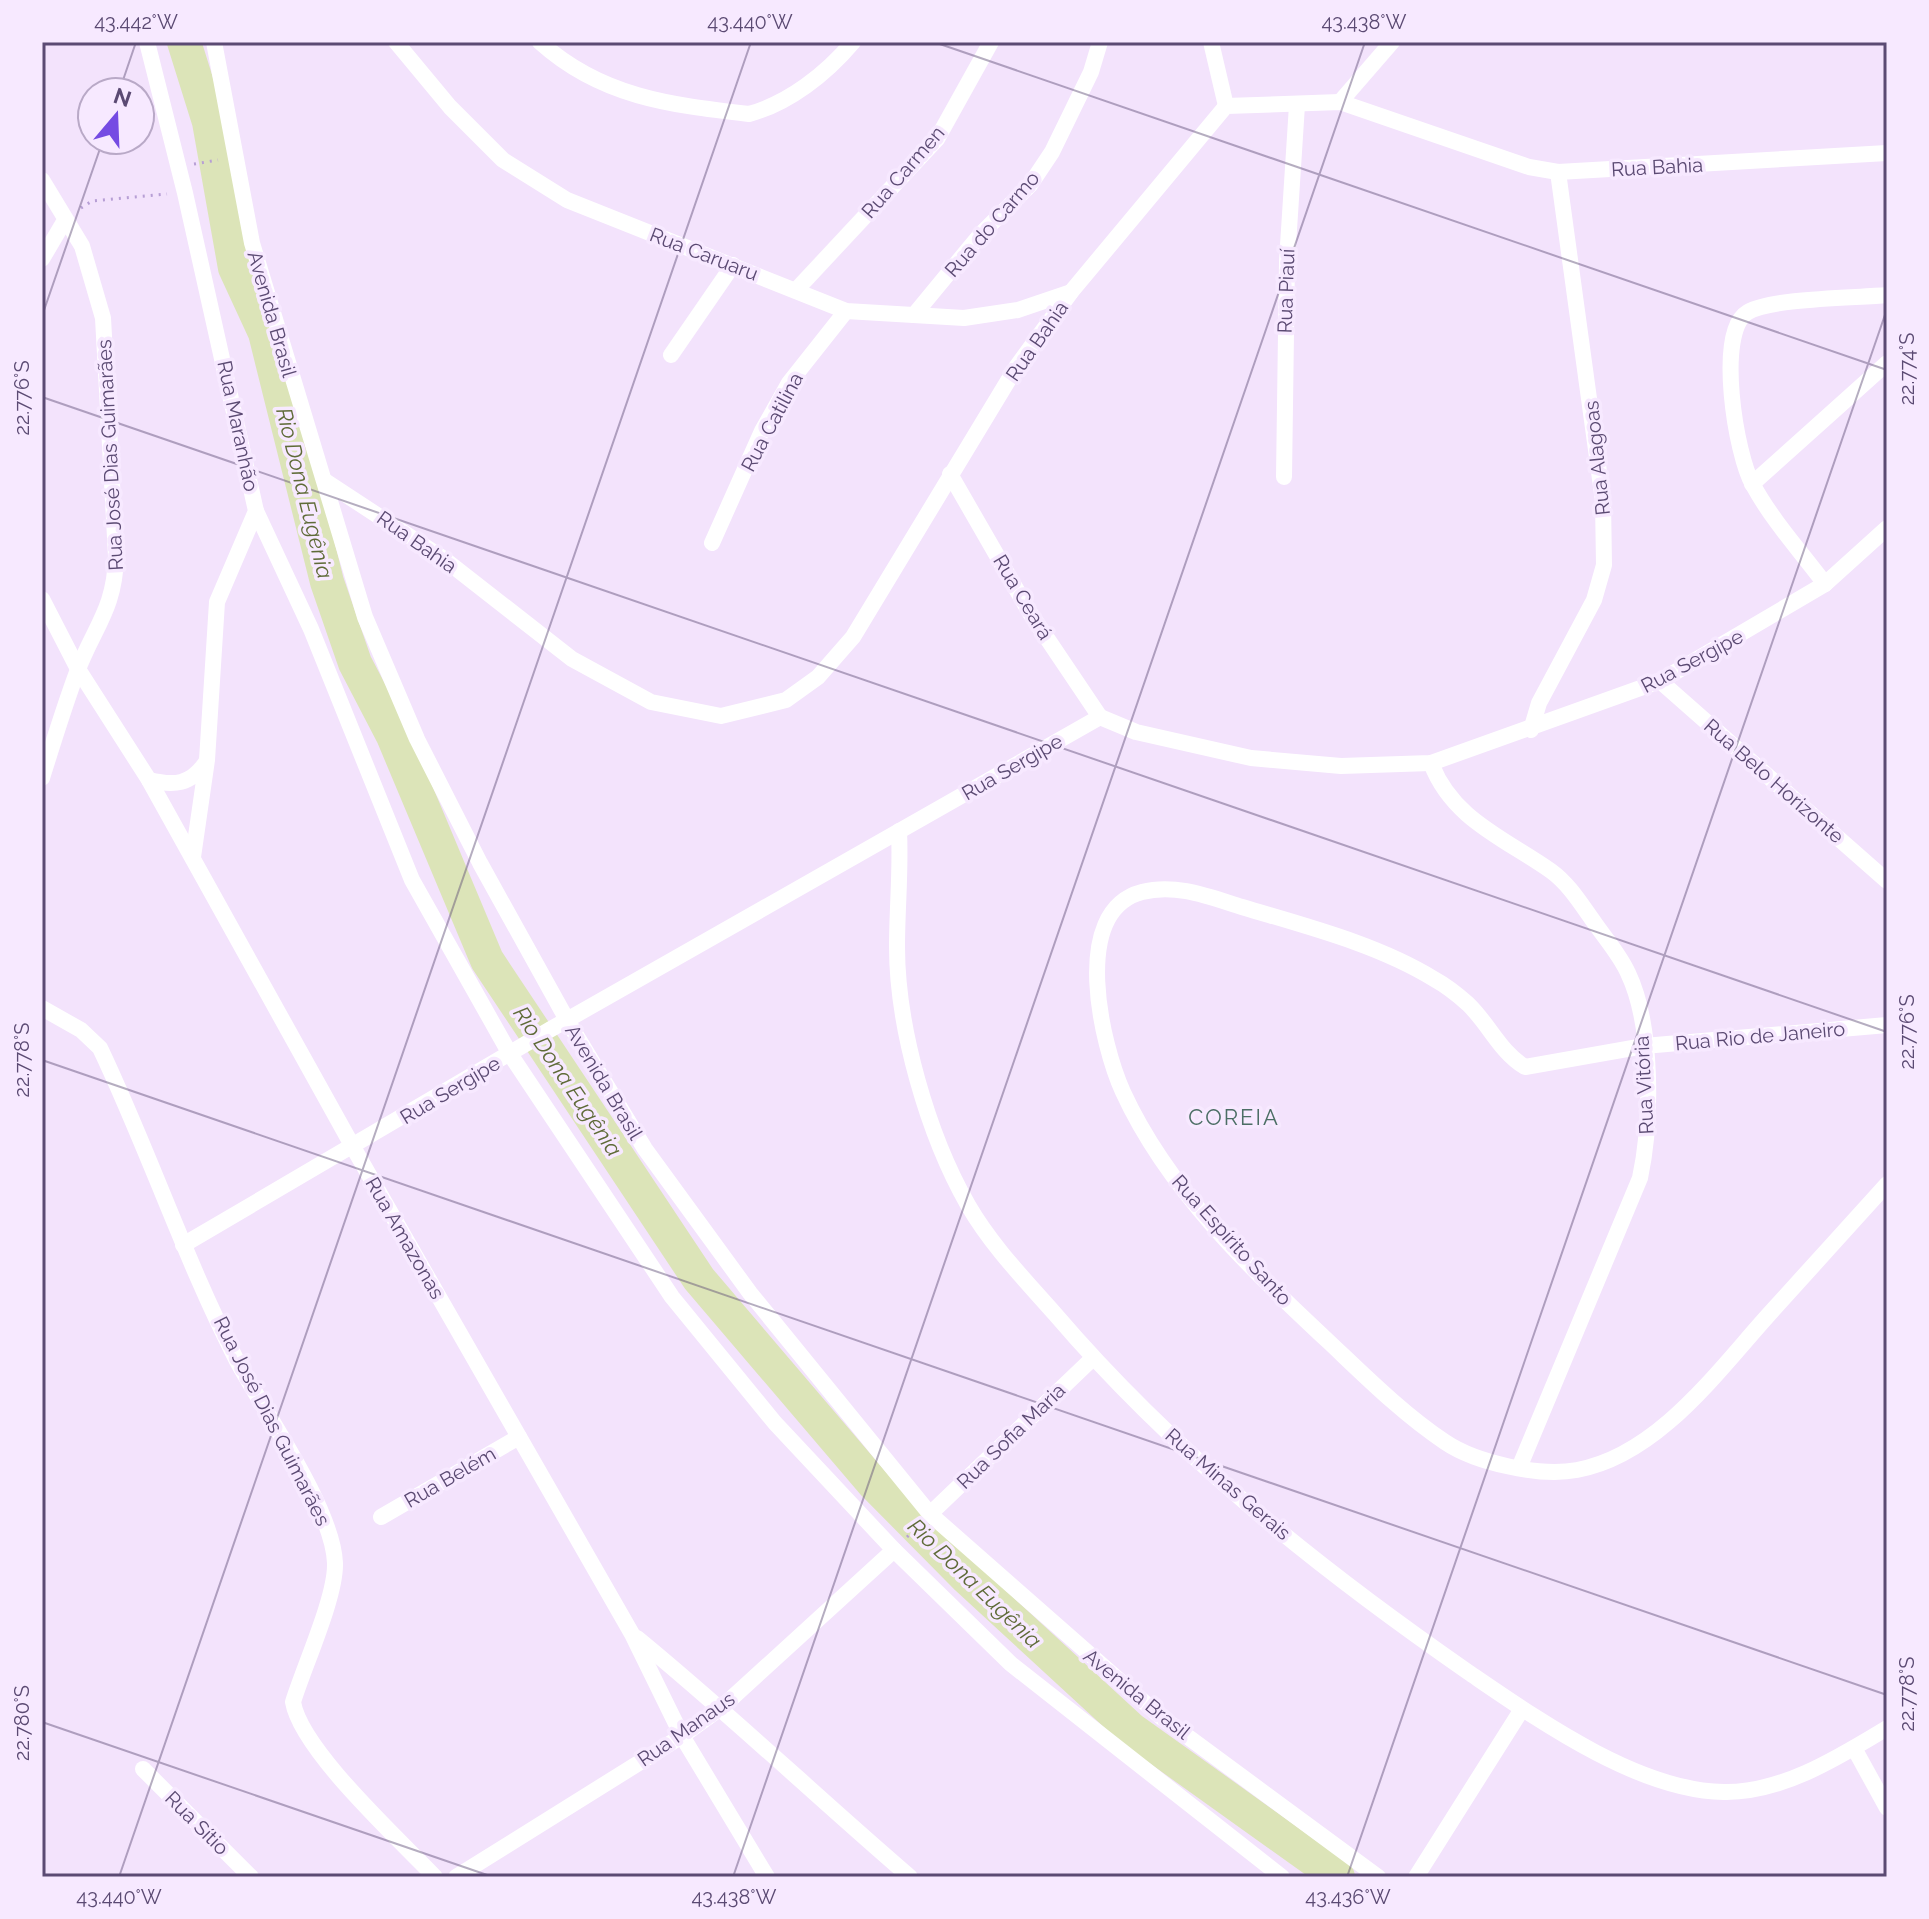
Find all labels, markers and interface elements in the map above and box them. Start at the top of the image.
text: 43.442°W [94,10,178,34]
text: 43.440°W [707,10,793,34]
text: 43.438°W [1321,10,1407,34]
north arrow [76,76,156,156]
text: N [110,82,135,112]
street label: Rua Carmen [856,121,950,223]
street label: Rua Bahia [1610,153,1704,181]
street label: Rua do Carmo [940,166,1044,282]
street label: Rua Caruaru [646,222,762,286]
street label: Avenida Brasil [243,248,302,380]
street label: Rua Piauí [1273,248,1299,334]
street label: Rua Bahia [1001,296,1073,386]
text: 22.774°S [1895,333,1919,405]
street label: Rua José Dias Guimarães [92,339,128,571]
street label: Rua Maranhão [212,358,264,494]
text: 22.776°S [10,360,34,436]
street label: Rua Catilina [736,368,808,476]
street label: Rua Alagoas [1579,400,1615,516]
water label: Rio Dona Eugênia [271,405,339,581]
street label: Rua Bahia [372,506,462,578]
street label: Rua Ceará [988,550,1058,644]
street label: Rua Sergipe [1637,624,1747,698]
street label: Rua Belo Horizonte [1699,714,1849,848]
street label: Rua Sergipe [957,728,1067,805]
text: 22.776°S [1895,994,1919,1070]
water label: Rio Dona Eugênia [508,1001,628,1161]
street label: Rua Rio de Janeiro [1674,1017,1846,1055]
street label: Avenida Brasil [560,1020,648,1144]
text: 22.778°S [10,1023,34,1097]
street label: Rua Vitória [1629,1035,1659,1135]
street label: Rua Sergipe [396,1051,504,1129]
district label: COREIA [1188,1104,1280,1130]
street label: Rua Espírito Santo [1167,1170,1297,1310]
street label: Rua Amazonas [360,1173,450,1303]
street label: Rua José Dias Guimarães [209,1312,335,1530]
street label: Rua Sofia Maria [952,1378,1070,1494]
street label: Rua Minas Gerais [1161,1423,1295,1545]
street label: Rua Belém [400,1441,500,1513]
water label: Rio Dona Eugênia [903,1513,1047,1653]
street label: Avenida Brasil [1079,1644,1196,1745]
text: 22.778°S [1895,1657,1919,1731]
text: 22.780°S [10,1685,34,1761]
street label: Rua Manaus [633,1687,739,1771]
street label: Rua Sítio [160,1786,234,1860]
text: 43.440°W [76,1885,162,1909]
text: 43.438°W [691,1885,777,1909]
text: 43.436°W [1305,1885,1391,1909]

